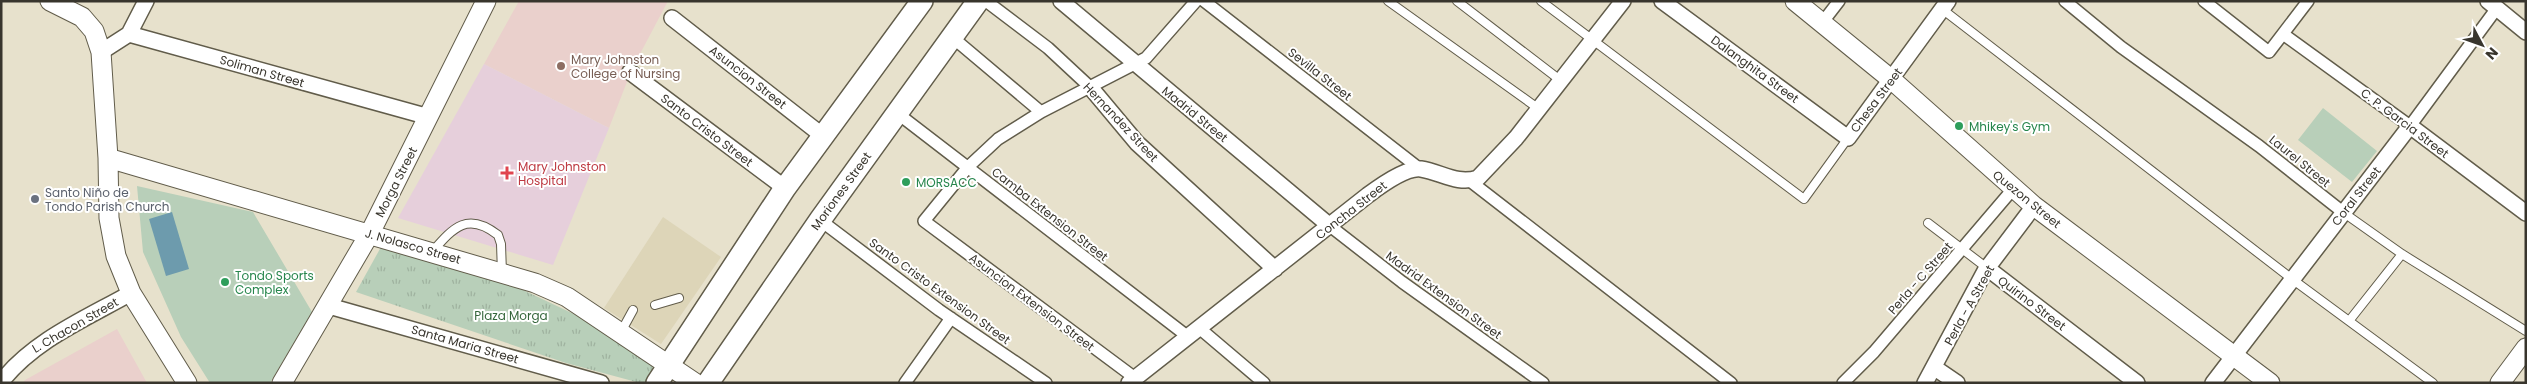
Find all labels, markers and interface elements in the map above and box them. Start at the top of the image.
north arrow [2457,20,2507,70]
street label: Dalanghita Street [1708,31,1802,107]
street label: Asuncion Street [706,41,790,113]
text: N [2481,43,2503,64]
street label: Sevilla Street [1285,44,1355,104]
street label: Soliman Street [218,51,306,91]
place label: Mary Johnston College of Nursing [571,51,680,82]
marker: Mary Johnston College of Nursing [555,60,567,72]
street label: Chesa Street [1846,64,1906,136]
street label: Hernandez Street [1080,79,1162,165]
street label: Madrid Street [1158,82,1232,146]
street label: C. P. Garcia Street [2357,84,2453,162]
street label: Santo Cristo Street [657,90,757,170]
place label: Mhikey's Gym [1969,118,2050,135]
marker: Mhikey's Gym [1953,120,1965,132]
street label: Laurel Street [2266,131,2334,191]
street label: Morga Street [371,144,421,220]
street label: Moriones Street [807,148,875,234]
place label: Mary Johnston Hospital [518,158,606,189]
street label: Camba Extension Street [988,163,1112,265]
street label: Coral Street [2327,163,2385,229]
marker: Mary Johnston Hospital [500,166,514,180]
street label: Quezon Street [1989,166,2065,232]
place label: MORSACC [916,174,977,191]
marker: MORSACC [900,176,912,188]
street label: Concha Street [1312,177,1390,243]
place label: Santo Niño de Tondo Parish Church [45,184,170,215]
marker: Santo Niño de Tondo Parish Church [29,193,41,205]
street label: J. Nolasco Street [363,224,463,268]
street label: Santo Cristo Extension Street [866,234,1014,348]
street label: Perla - C Street [1884,238,1956,318]
street label: Madrid Extension Street [1383,247,1505,343]
street label: Asuncion Extension Street [966,249,1098,355]
street label: Perla - A Street [1940,262,1998,348]
place label: Tondo Sports Complex [235,267,314,298]
street label: Quirino Street [1994,272,2070,334]
marker: Tondo Sports Complex [219,276,231,288]
street label: L. Chacon Street [29,293,121,357]
park label: Plaza Morga [474,307,548,324]
street label: Santa Maria Street [409,321,521,367]

